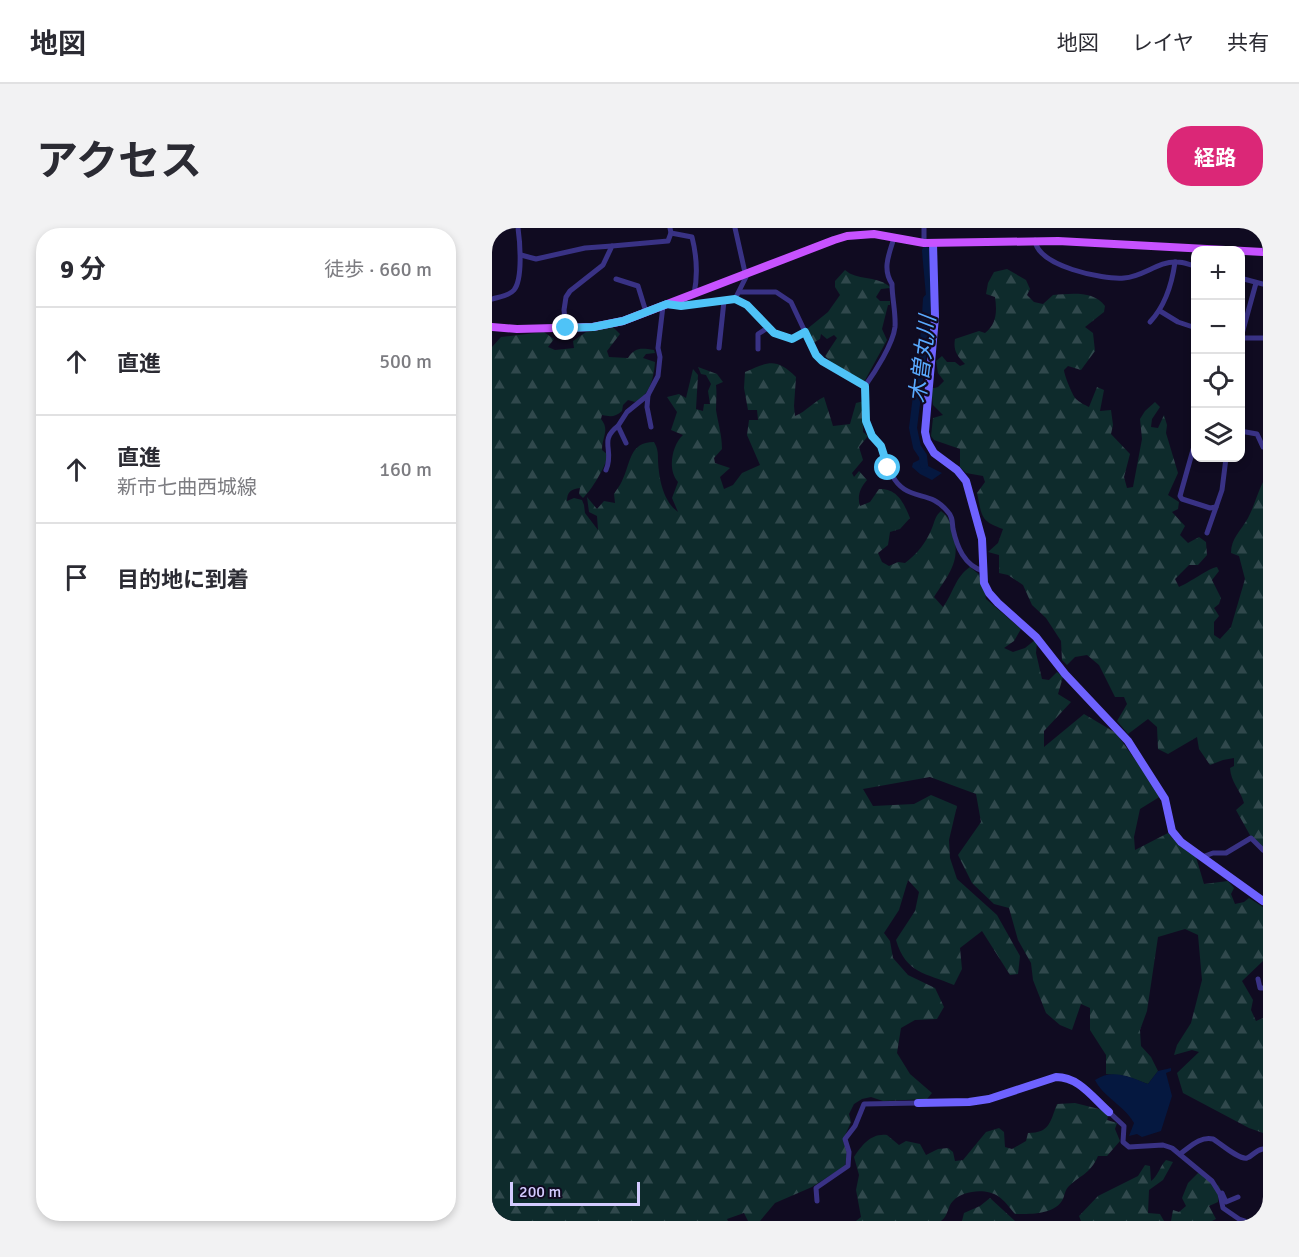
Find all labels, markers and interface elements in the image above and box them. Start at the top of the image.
text: 地図 [30,27,86,61]
text: 地図 [1057,30,1099,56]
text: レイヤ [1132,30,1194,56]
text: 共有 [1227,30,1269,56]
button: 経路 [1167,126,1263,186]
text: アクセス [36,136,202,187]
map controls [1191,246,1245,462]
button: + [1191,246,1245,300]
text: 9 分 [60,254,106,286]
text: 徒歩 · 660 m [324,257,432,282]
button: − [1191,300,1245,354]
water label: 木曽丸川 [904,312,942,404]
route end [552,314,578,340]
icon: ahead [60,345,93,378]
text: 500 m [379,349,432,374]
text: 直進 [117,350,161,377]
button: locate [1191,354,1245,408]
button: layers [1191,408,1245,462]
text: 直進 [117,444,161,471]
icon: ahead [60,453,93,486]
route start [874,454,900,480]
text: 160 m [379,457,432,482]
text: 新市七曲西城線 [117,475,257,500]
icon: arrive [60,561,93,594]
text: 目的地に到着 [117,566,249,593]
scale bar [510,1179,640,1206]
text: 200 m [519,1182,561,1202]

